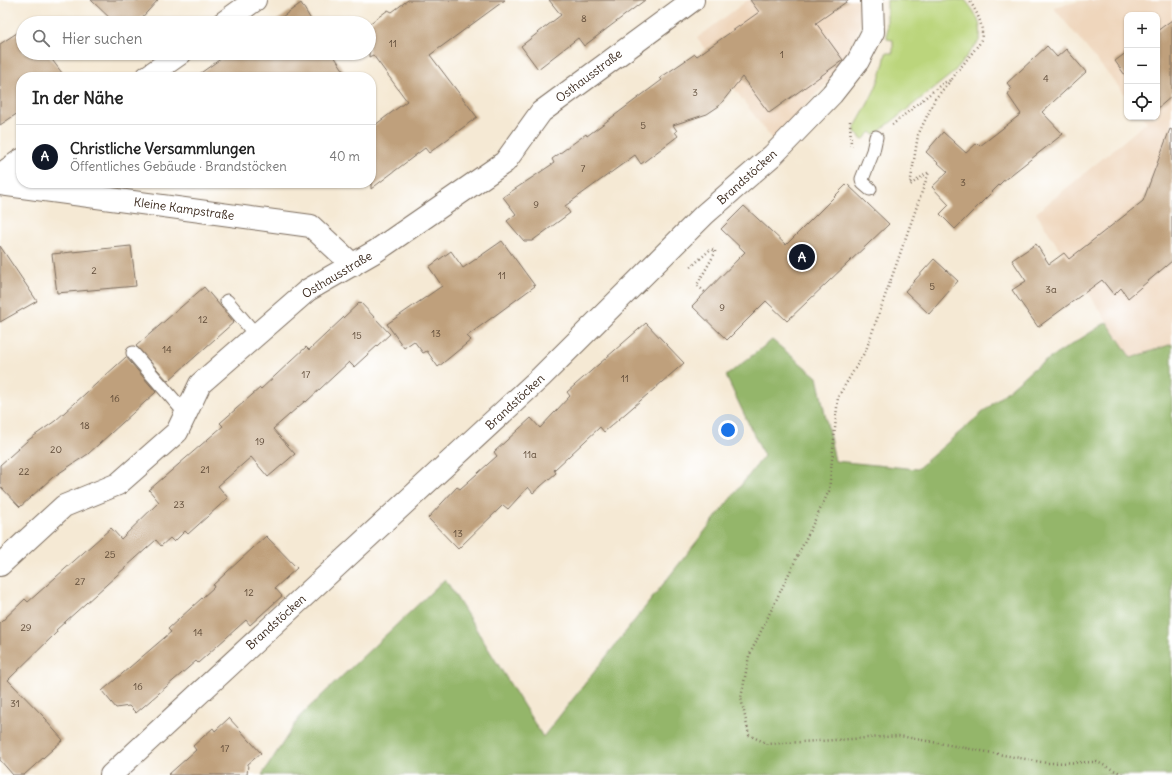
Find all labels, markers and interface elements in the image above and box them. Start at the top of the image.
house number: 8 [581,12,587,25]
map controls [1124,12,1160,120]
button: + [1124,12,1160,48]
search box [16,16,376,60]
icon: search [30,27,52,49]
text: Hier suchen [62,29,142,48]
house number: 11 [389,37,397,50]
street label: Osthausstraße [553,46,625,105]
house number: 1 [780,48,784,61]
button: − [1124,48,1160,84]
house number: 4 [1043,72,1049,85]
button: locate [1124,84,1160,120]
house number: 3 [692,86,698,99]
text: In der Nähe [32,87,124,109]
house number: 5 [640,119,646,132]
text: Christliche Versammlungen [70,139,255,158]
street label: Brandstöcken [714,146,780,207]
text: A [41,148,49,165]
text: 40 m [329,148,360,165]
text: Öffentliches Gebäude · Brandstöcken [70,158,287,175]
house number: 7 [581,162,586,175]
house number: 3 [960,176,966,189]
street label: Kleine Kampstraße [133,194,235,223]
house number: 9 [533,198,539,211]
pin: A [789,242,815,272]
street label: Osthausstraße [299,248,375,301]
house number: 2 [91,264,97,277]
house number: 11 [498,269,506,282]
house number: 5 [929,280,935,293]
house number: 3a [1045,283,1057,296]
house number: 9 [719,301,725,314]
house number: 12 [198,313,208,326]
house number: 13 [431,327,441,340]
house number: 15 [352,329,362,342]
house number: 14 [162,343,172,356]
house number: 17 [302,368,311,381]
street label: Brandstöcken [482,370,547,433]
house number: 11 [621,372,629,385]
house number: 16 [110,392,120,405]
house number: 18 [80,419,90,432]
your location [718,420,738,440]
house number: 19 [255,435,265,448]
house number: 20 [50,443,62,456]
house number: 11a [523,448,537,461]
house number: 21 [200,463,210,476]
house number: 22 [19,465,30,478]
house number: 23 [173,498,185,511]
house number: 13 [453,527,463,540]
house number: 25 [104,548,116,561]
house number: 27 [75,575,85,588]
house number: 12 [244,586,254,599]
street label: Brandstöcken [243,591,309,652]
house number: 29 [20,621,32,634]
house number: 14 [193,626,203,639]
house number: 16 [133,680,143,693]
house number: 31 [10,697,20,710]
house number: 17 [221,742,230,755]

